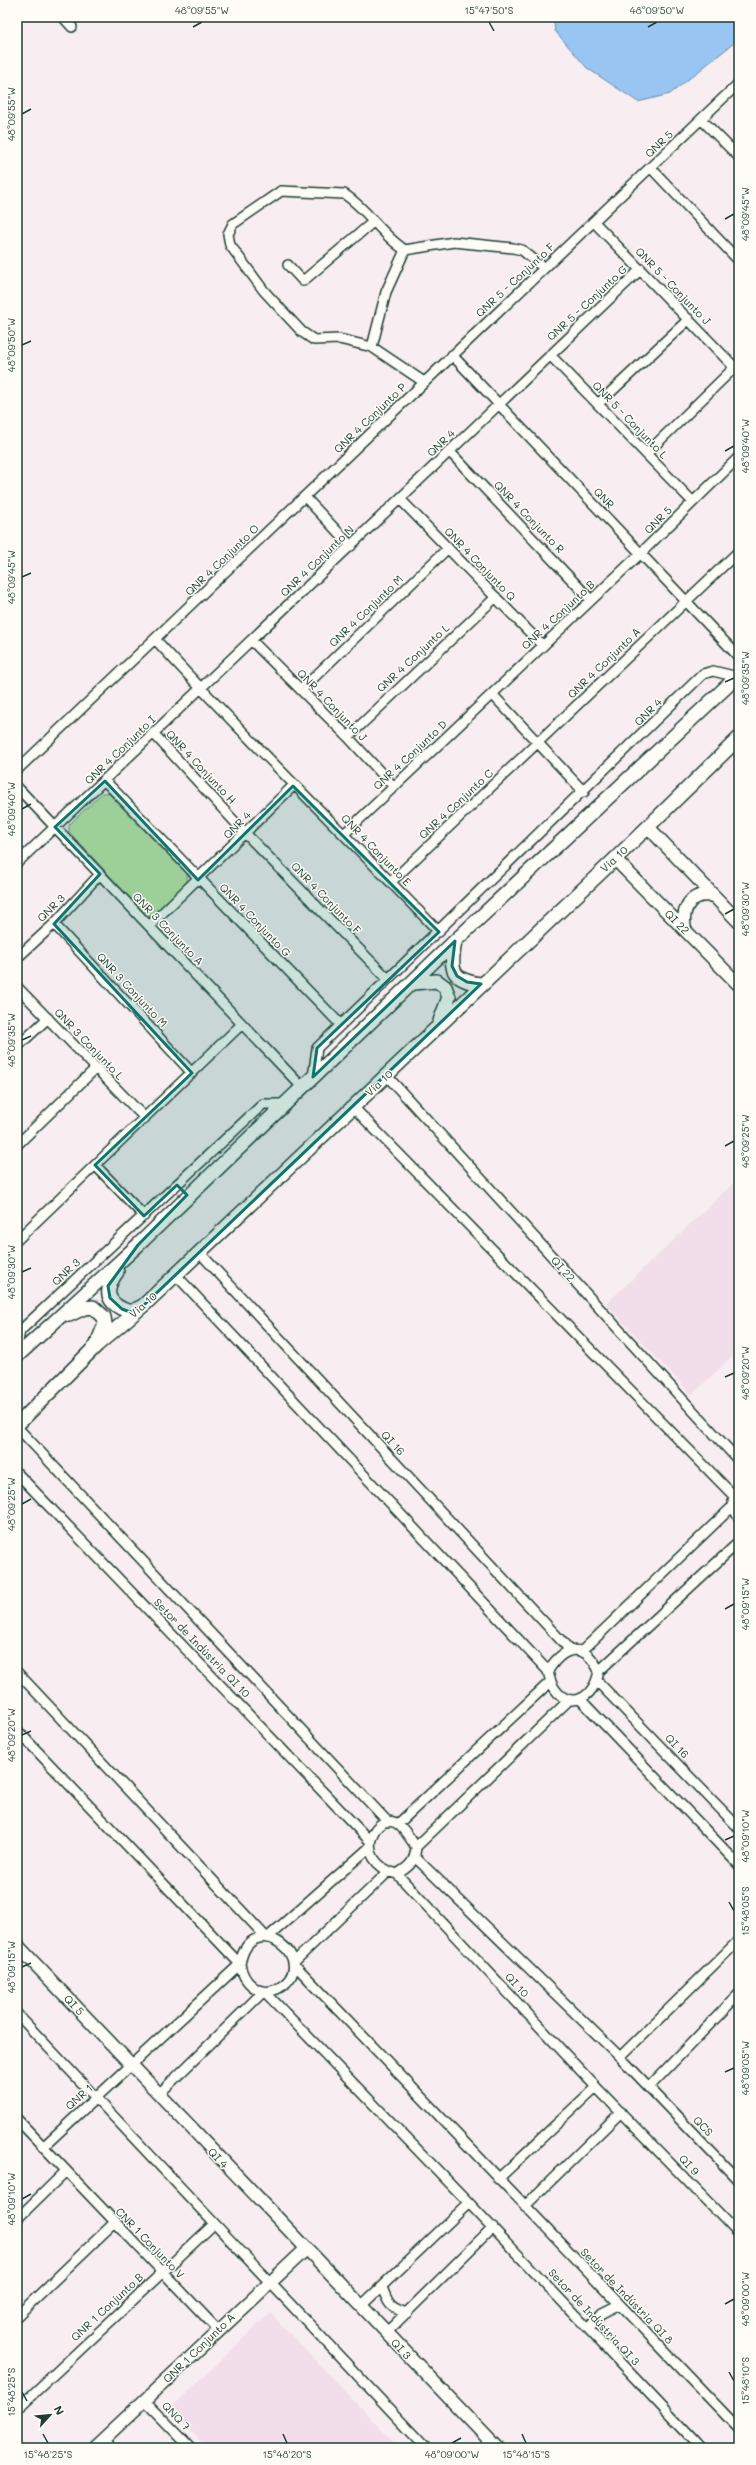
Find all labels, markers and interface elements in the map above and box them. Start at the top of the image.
text: 48°09'55"W [175,3,229,17]
text: 15°47'50"S [465,3,514,17]
text: 48°09'50"W [630,3,684,17]
text: 48°09'55"W [4,87,18,141]
street label: QNR 5 [641,127,676,161]
text: 48°09'45"W [738,187,752,241]
street label: QNR 5 - Conjunto F [472,239,557,320]
street label: QNR 5 - Conjunto J [632,244,714,328]
street label: QNR 5 - Conjunto G [543,261,630,344]
text: 48°09'50"W [4,318,18,372]
street label: QNR 5 - Conjunto L [589,378,671,462]
street label: QNR 4 Conjunto P [330,379,409,456]
text: 48°09'40"W [738,419,752,473]
street label: QNR 4 [423,425,458,460]
street label: QNR 4 Conjunto R [491,477,568,556]
street label: QNR [591,484,618,511]
street label: QNR 5 [640,502,675,537]
street label: QNR 4 Conjunto O [182,520,262,599]
street label: QNR 4 Conjunto N [277,522,357,600]
street label: QNR 4 Conjunto Q [441,524,519,604]
text: 48°09'45"W [4,550,18,604]
street label: QNR 4 Conjunto M [325,571,406,650]
street label: QNR 4 Conjunto B [518,577,598,653]
street label: QNR 4 Conjunto L [373,620,452,695]
street label: QNR 4 Conjunto A [564,624,643,701]
text: 48°09'35"W [738,651,752,705]
street label: QNR 4 Conjunto J [294,665,371,744]
street label: QNR 4 [630,694,665,729]
street label: QNR 4 Conjunto I [81,712,159,787]
street label: QNR 4 Conjunto D [369,716,450,793]
street label: QNR 4 Conjunto H [163,726,240,807]
street label: QNR 4 Conjunto C [415,765,496,842]
text: 48°09'40"W [4,782,18,836]
street label: QNR 4 [219,807,254,842]
street label: QNR 4 Conjunto E [338,810,415,889]
street label: Via 10 [597,842,631,875]
street label: QNR 4 Conjunto F [288,858,365,937]
street label: QNR 4 Conjunto G [216,880,294,960]
text: 48°09'30"W [738,882,752,936]
street label: QNR 3 Conjunto A [130,889,207,968]
street label: QNR 3 [33,890,68,925]
street label: QI 22 [662,906,693,937]
street label: QNR 3 Conjunto M [94,949,171,1030]
street label: QNR 3 Conjunto L [51,1005,128,1083]
text: 48°09'35"W [4,1013,18,1067]
street label: Via 10 [362,1066,396,1099]
text: 48°09'25"W [738,1114,752,1168]
text: 48°09'30"W [4,1245,18,1299]
street label: QI 22 [548,1253,579,1285]
street label: QNR 3 [48,1254,84,1289]
street label: Via 10 [125,1288,160,1321]
text: 48°09'20"W [738,1346,752,1400]
street label: QI 16 [378,1427,409,1458]
text: 48°09'25"W [4,1477,18,1531]
text: 48°09'15"W [738,1577,752,1630]
street label: Setor de Indústria QI 10 [151,1595,254,1701]
text: 48°09'20"W [4,1708,18,1762]
street label: QI 16 [662,1730,693,1761]
text: 48°09'10"W [738,1809,752,1863]
text: 15°48'05"S [738,1886,752,1936]
text: 48°09'15"W [4,1940,18,1993]
street label: QI 10 [502,1969,533,2000]
street label: QI 5 [61,1991,88,2018]
text: 48°09'05"W [738,2041,752,2095]
street label: QNR 1 [62,2080,96,2113]
street label: QCS [690,2112,717,2139]
street label: QI 4 [205,2144,232,2172]
street label: QI 9 [676,2151,703,2179]
text: 48°09'10"W [4,2172,18,2226]
street label: CNR 1 Conjunto V [113,2204,188,2281]
street label: Setor de Indústria QI 8 [578,2245,677,2347]
street label: Setor de Indústria QI 3 [545,2265,644,2369]
street label: QNR 1 Conjunto B [67,2269,146,2344]
text: 48°09'00"W [738,2271,752,2326]
street label: QNR 1 Conjunto A [159,2309,238,2386]
street label: QI 3 [388,2335,415,2363]
text: 15°48'10"S [738,2357,752,2405]
text: 15°48'25"S [4,2367,18,2416]
north arrow [30,2395,70,2435]
street label: QNQ 7 [159,2398,194,2433]
text: N [51,2403,68,2417]
text: 15°48'25"S [24,2447,73,2461]
text: 15°48'20"S [262,2447,312,2461]
text: 48°09'00"W [425,2447,480,2461]
text: 15°48'15"S [502,2447,550,2461]

